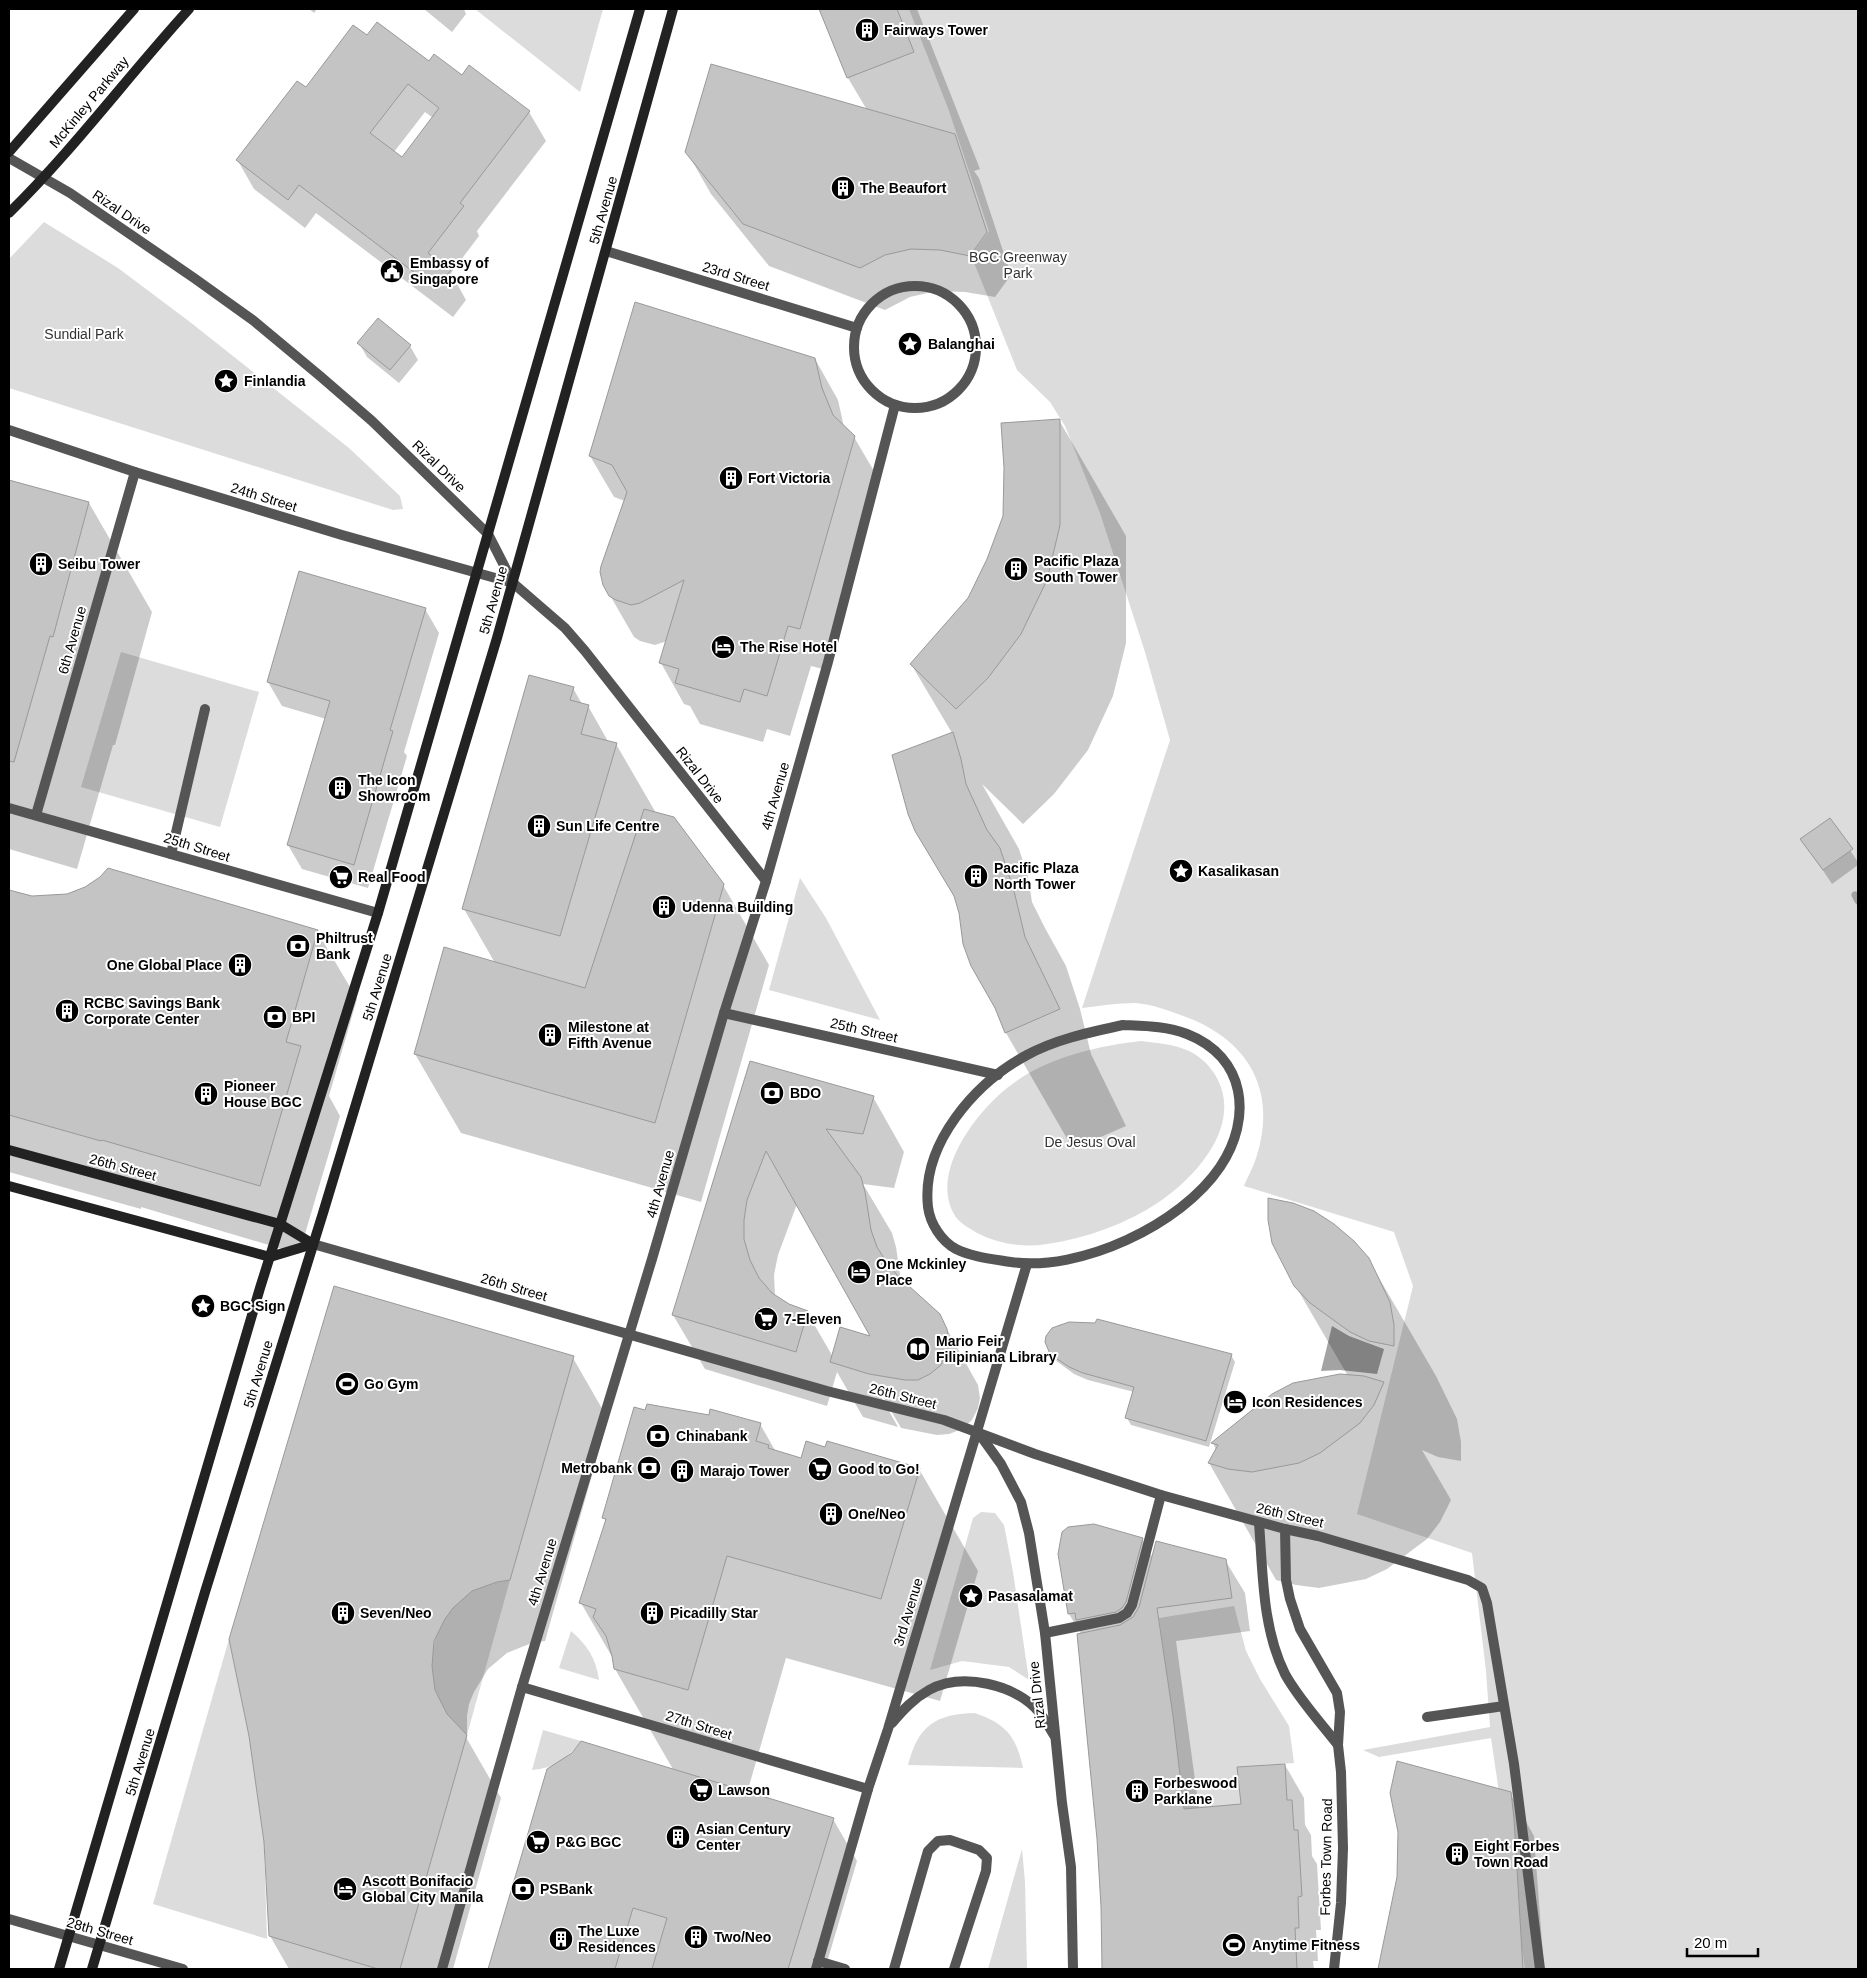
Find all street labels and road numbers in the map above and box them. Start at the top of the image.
street label: McKinley Parkway [46,53,132,151]
street label: 5th Avenue [586,174,620,246]
street label: Rizal Drive [89,186,155,238]
street label: 23rd Street [701,258,772,294]
street label: Rizal Drive [409,437,469,495]
street label: 24th Street [229,479,299,515]
street label: 5th Avenue [476,564,510,636]
street label: 6th Avenue [55,604,89,676]
street label: Rizal Drive [673,743,727,807]
street label: 4th Avenue [758,760,792,832]
street label: 25th Street [162,829,232,865]
street label: 5th Avenue [359,951,395,1023]
street label: 25th Street [829,1015,899,1046]
street label: 4th Avenue [643,1148,677,1220]
street label: 26th Street [88,1150,158,1184]
street label: 26th Street [479,1270,549,1304]
street label: 5th Avenue [240,1338,276,1410]
street label: 26th Street [868,1380,938,1412]
street label: 26th Street [1255,1500,1325,1531]
street label: 4th Avenue [524,1536,560,1608]
street label: 3rd Avenue [890,1576,926,1648]
street label: Rizal Drive [1025,1660,1048,1729]
street label: 27th Street [664,1707,734,1743]
street label: 5th Avenue [122,1726,158,1798]
street label: Forbes Town Road [1317,1798,1335,1916]
street label: 28th Street [65,1914,135,1948]

